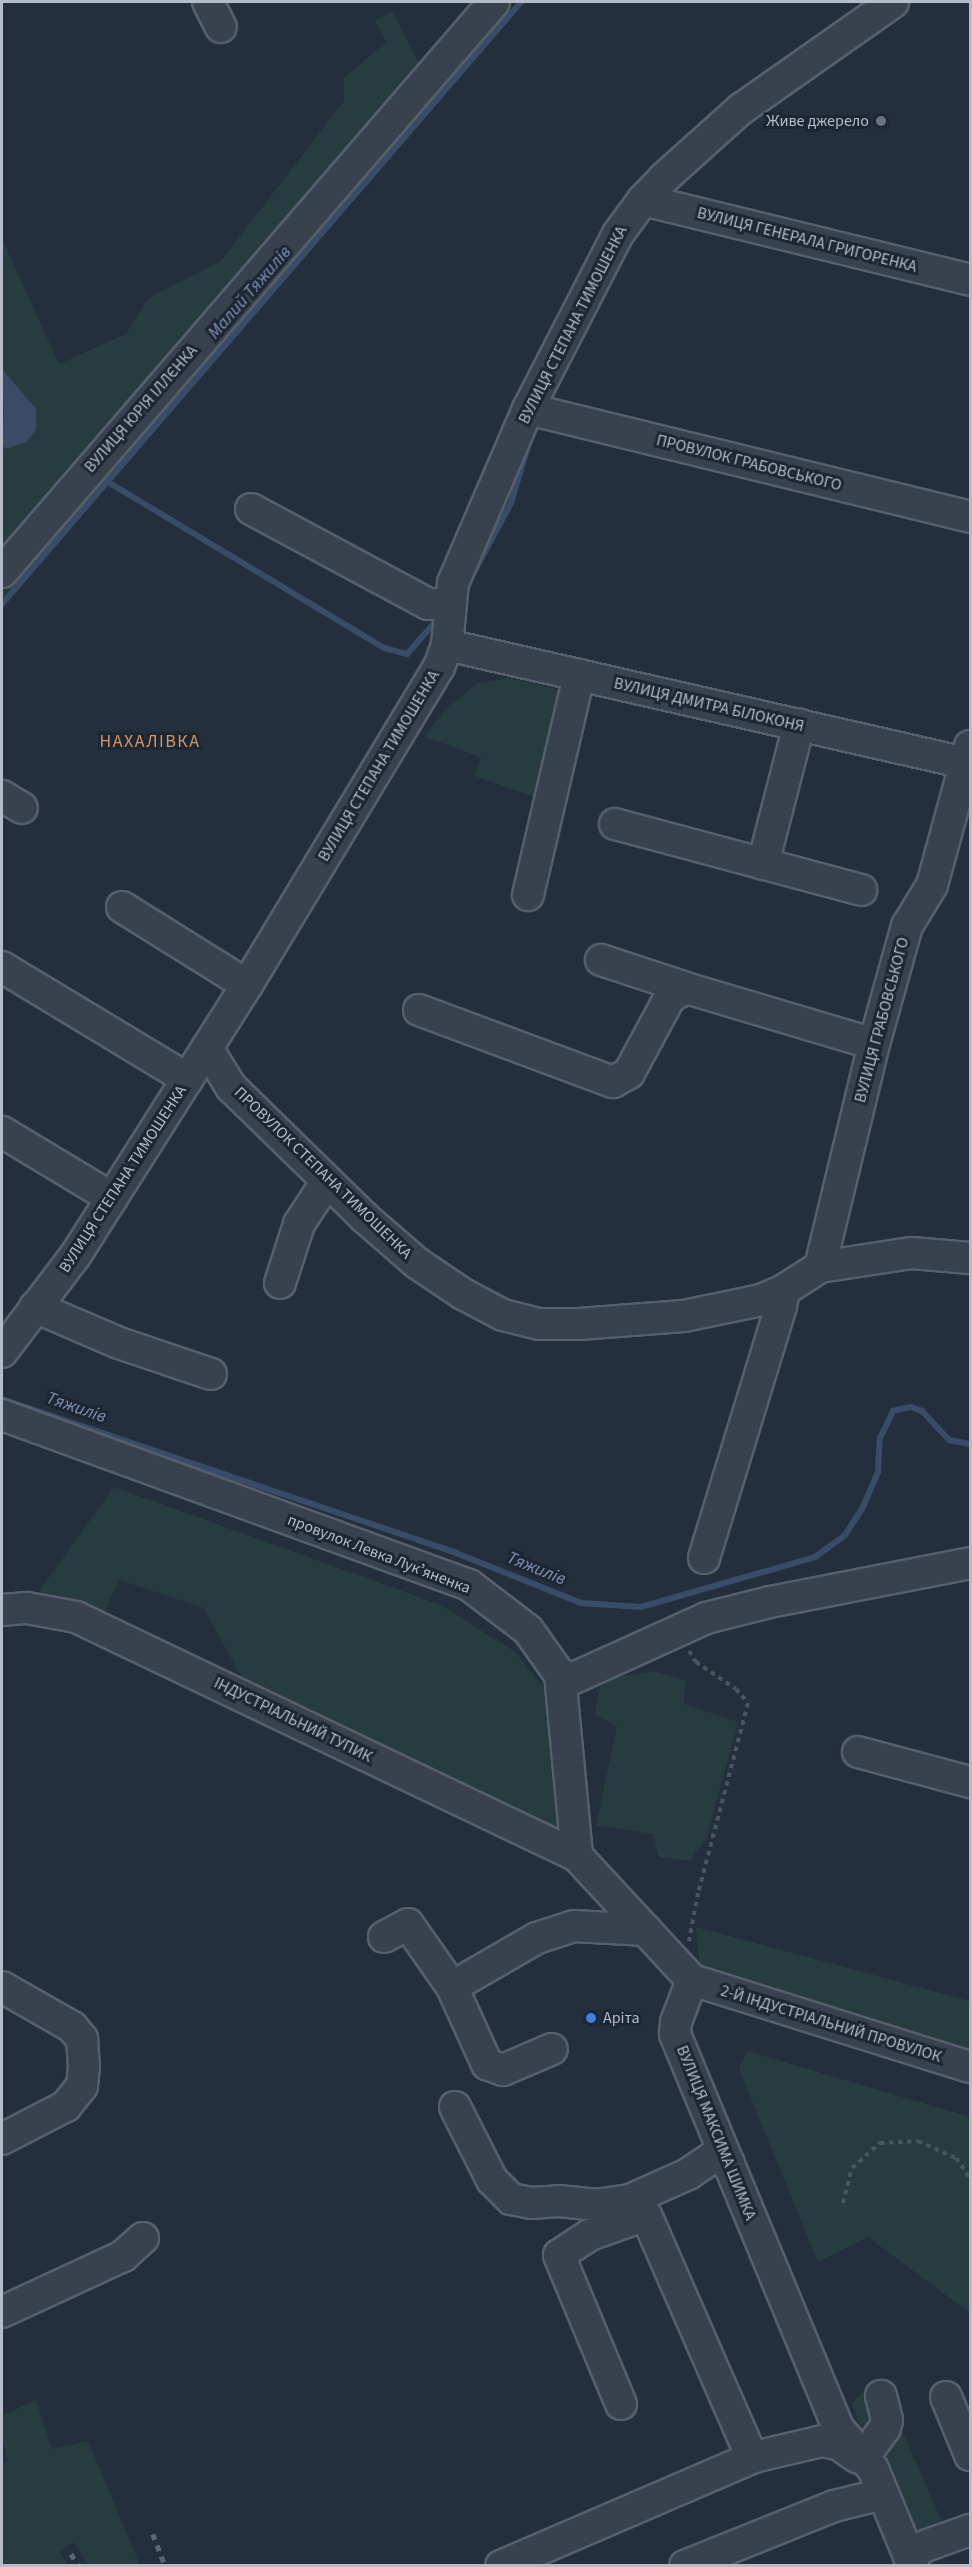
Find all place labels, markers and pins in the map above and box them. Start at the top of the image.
place label: Живе джерело [766,111,869,131]
marker: Живе джерело [874,114,888,128]
place label: Аріта [603,2008,640,2028]
marker: Аріта [584,2011,598,2025]

